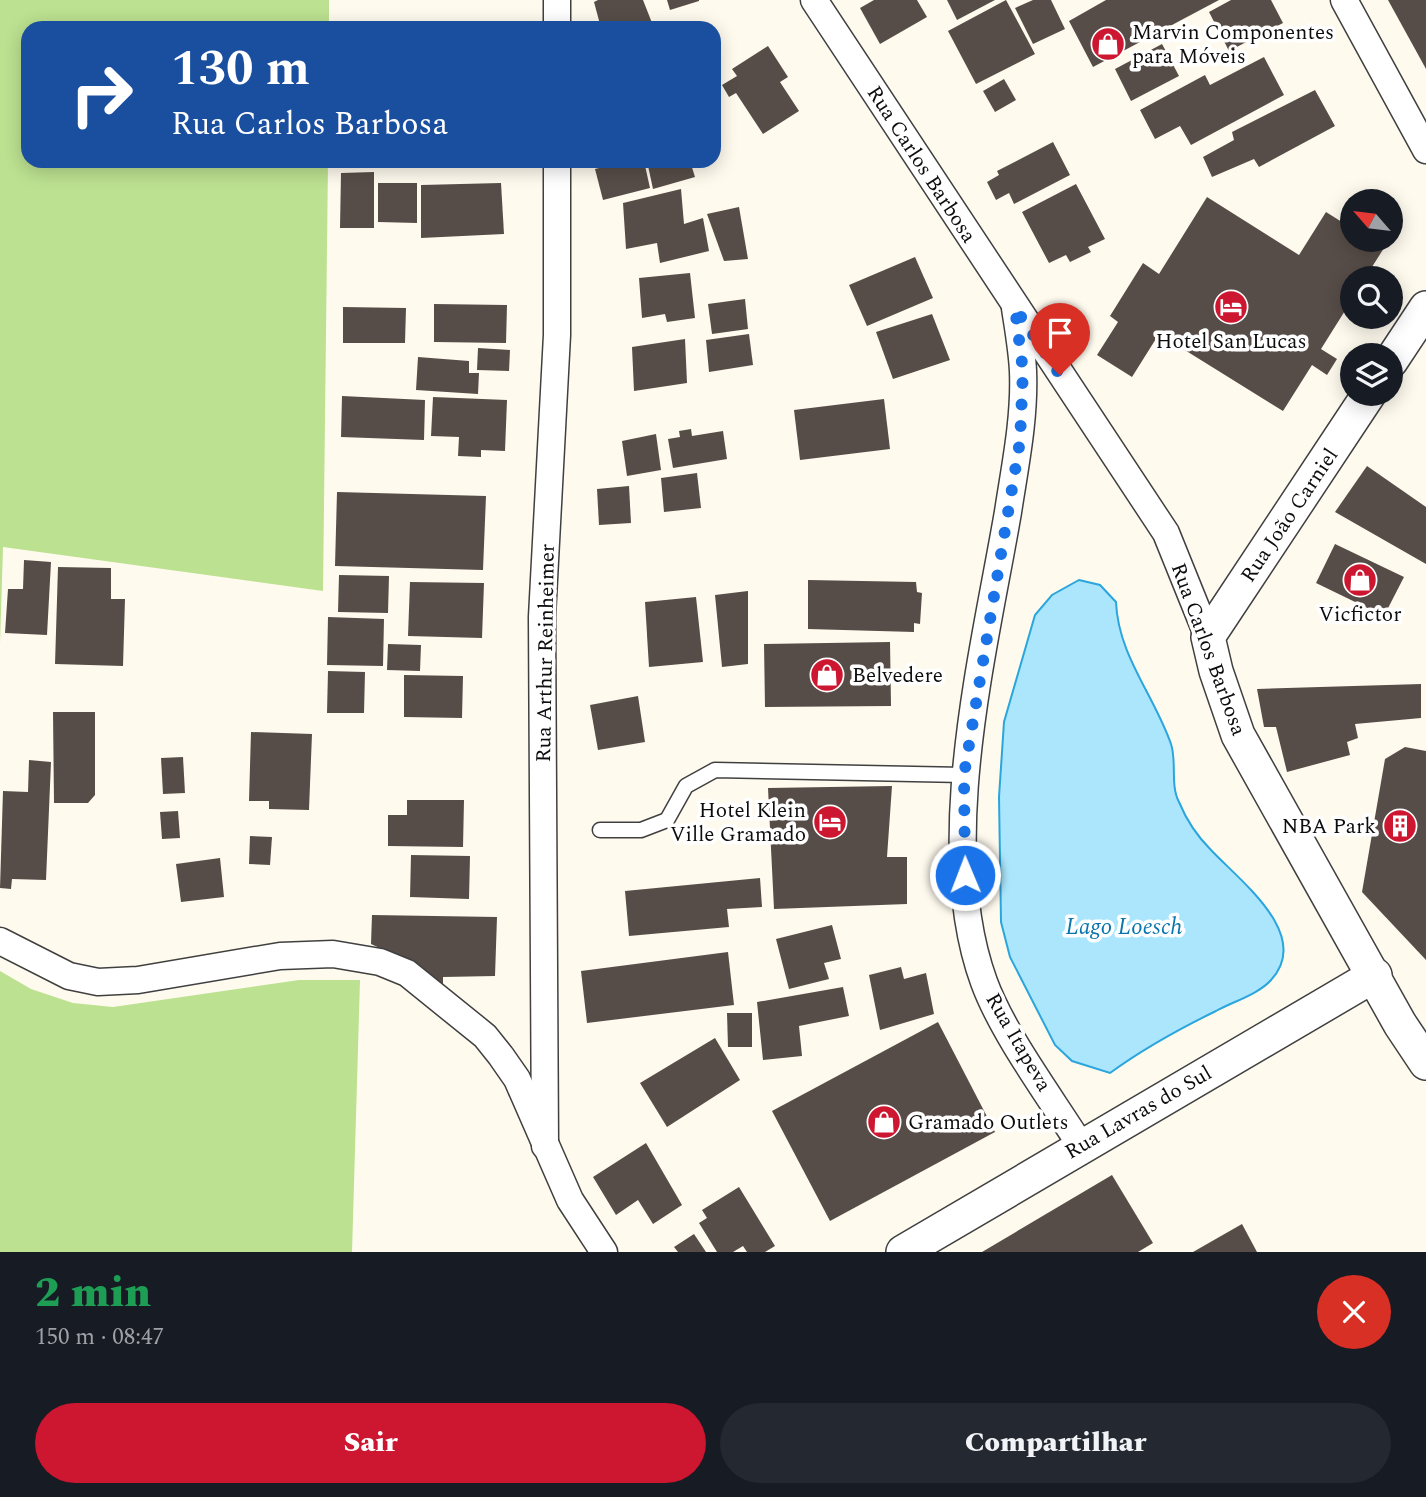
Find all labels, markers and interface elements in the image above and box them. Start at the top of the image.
place label: Marvin Componentes para Móveis [1132,17,1334,73]
shop icon: Marvin Componentes para Móveis [1089,25,1127,63]
text: 130 m [171,32,310,107]
icon: right [56,49,147,140]
street label: Rua Carlos Barbosa [858,80,984,250]
text: Rua Carlos Barbosa [171,100,448,149]
north arrow [1340,189,1404,252]
map controls [1340,189,1403,406]
button: search [1340,266,1403,329]
hotel icon: Hotel San Lucas [1212,288,1250,326]
pin [1030,303,1090,375]
icon: arrive [1041,314,1079,352]
place label: Hotel San Lucas [1155,326,1307,358]
button: layers [1340,343,1403,406]
street label: Rua João Carniel [1233,442,1347,589]
street label: Rua Arthur Reinheimer [528,543,564,763]
street label: Rua Carlos Barbosa [1162,558,1254,741]
shop icon: Vicfictor [1341,561,1379,599]
place label: Vicfictor [1318,599,1402,631]
shop icon: Belvedere [808,656,846,694]
place label: Belvedere [852,660,943,692]
place label: Hotel Klein Ville Gramado [670,795,806,851]
hotel icon: Hotel Klein Ville Gramado [811,803,849,841]
building icon: NBA Park [1381,807,1419,845]
place label: NBA Park [1282,811,1376,843]
position arrow [928,838,1002,912]
water label: Lago Loesch [1066,910,1183,945]
street label: Rua Itapeva [977,987,1060,1099]
street label: Rua Lavras do Sul [1059,1058,1218,1168]
shop icon: Gramado Outlets [865,1103,903,1141]
place label: Gramado Outlets [908,1107,1069,1139]
text: 2 min [35,1262,151,1325]
button: close [1317,1275,1391,1349]
text: 150 m · 08:47 [35,1320,164,1355]
button: Sair [35,1403,706,1483]
button: Compartilhar [720,1403,1391,1483]

